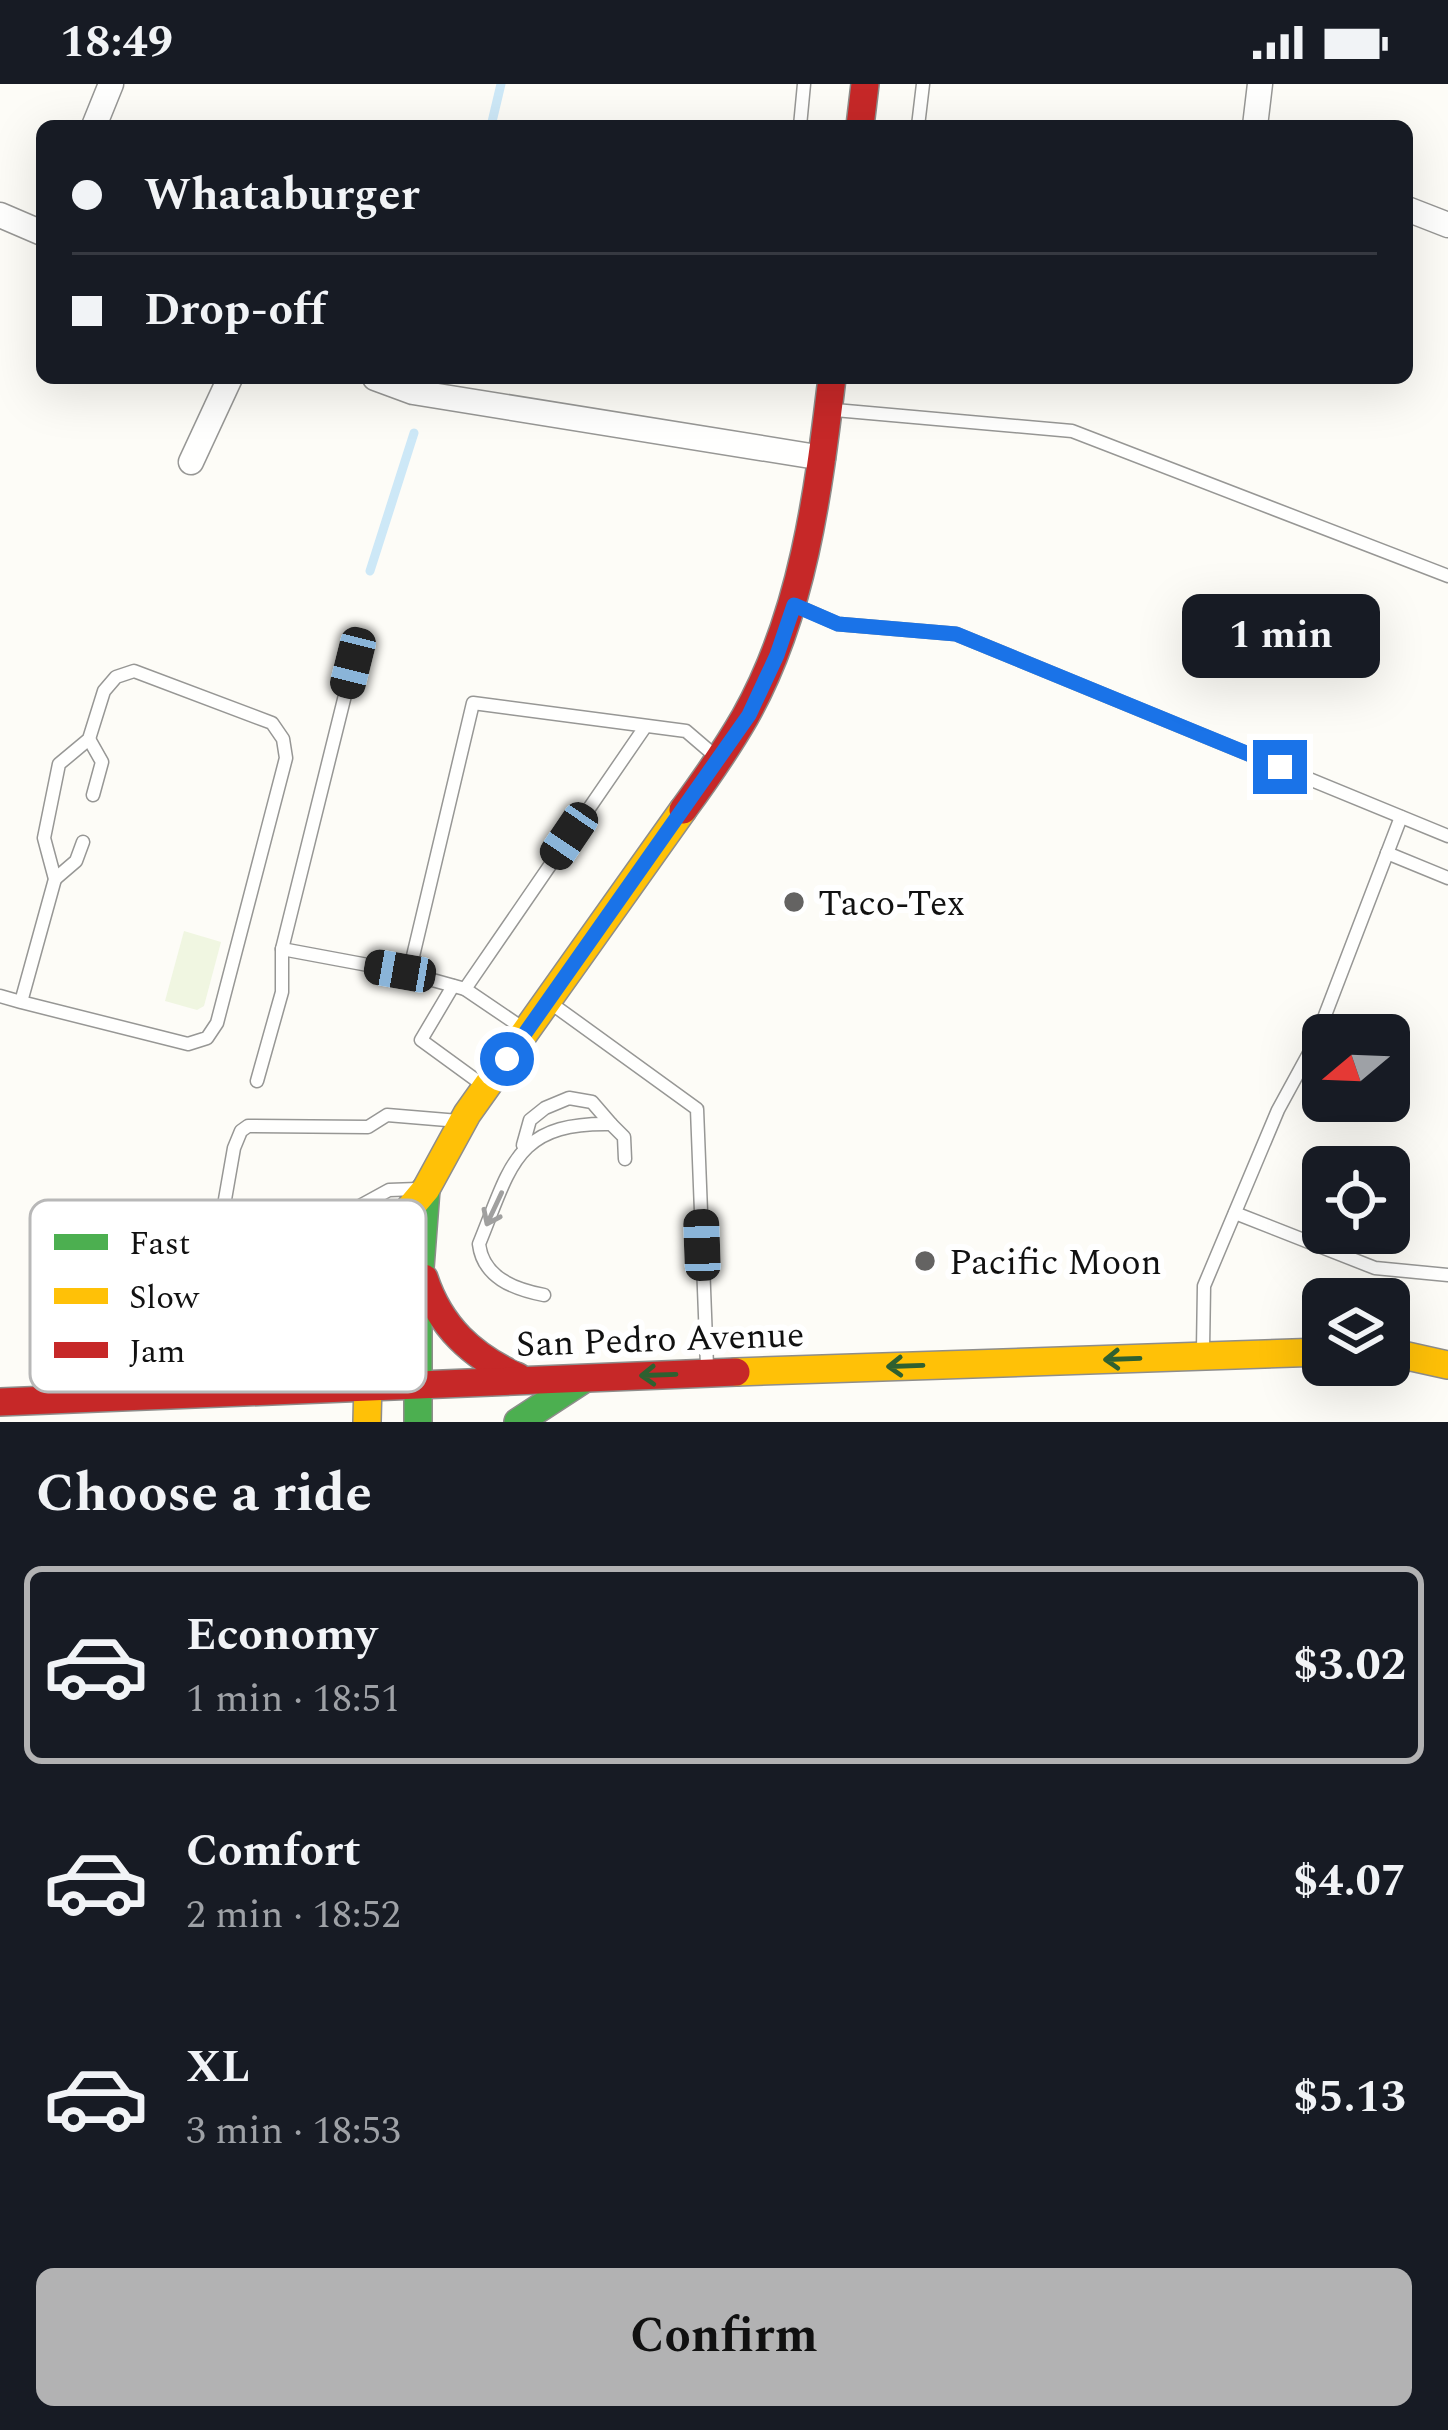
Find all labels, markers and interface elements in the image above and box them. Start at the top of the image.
text: 18:49 [60,8,173,77]
text: Whataburger [144,161,420,230]
text: Drop-off [144,276,326,345]
callout: 1 min [1181,593,1379,677]
text: 1 min [1229,606,1333,665]
car [327,624,379,702]
route end [1253,740,1307,794]
car [534,796,604,876]
place label: Taco-Tex [818,877,965,932]
marker: Taco-Tex [781,889,807,915]
car [361,947,439,995]
north arrow [1302,1014,1410,1122]
map controls [1302,1014,1410,1386]
route start [480,1032,534,1086]
button: locate [1302,1146,1410,1254]
one-way arrow [482,1190,504,1226]
legend [30,1200,426,1392]
car [683,1208,721,1282]
text: Fast [129,1219,190,1269]
place label: Pacific Moon [949,1236,1162,1291]
marker: Pacific Moon [912,1248,938,1274]
text: Slow [129,1273,200,1323]
button: layers [1302,1278,1410,1386]
street label: San Pedro Avenue [515,1308,805,1373]
text: Jam [129,1327,185,1377]
one-way arrow [1103,1348,1142,1371]
one-way arrow [886,1355,925,1378]
one-way arrow [639,1363,678,1386]
text: Choose a ride [36,1453,372,1535]
text: Economy [186,1601,377,1670]
icon: car [42,1611,150,1719]
text: $3.02 [1293,1631,1406,1700]
text: 1 min · 18:51 [186,1670,401,1729]
text: Comfort [186,1817,361,1886]
icon: car [42,1827,150,1935]
text: $4.07 [1293,1847,1406,1916]
text: 2 min · 18:52 [186,1886,401,1945]
text: XL [186,2033,250,2102]
icon: car [42,2043,150,2151]
text: $5.13 [1293,2063,1406,2132]
text: 3 min · 18:53 [186,2102,401,2161]
button: Confirm [36,2268,1412,2406]

